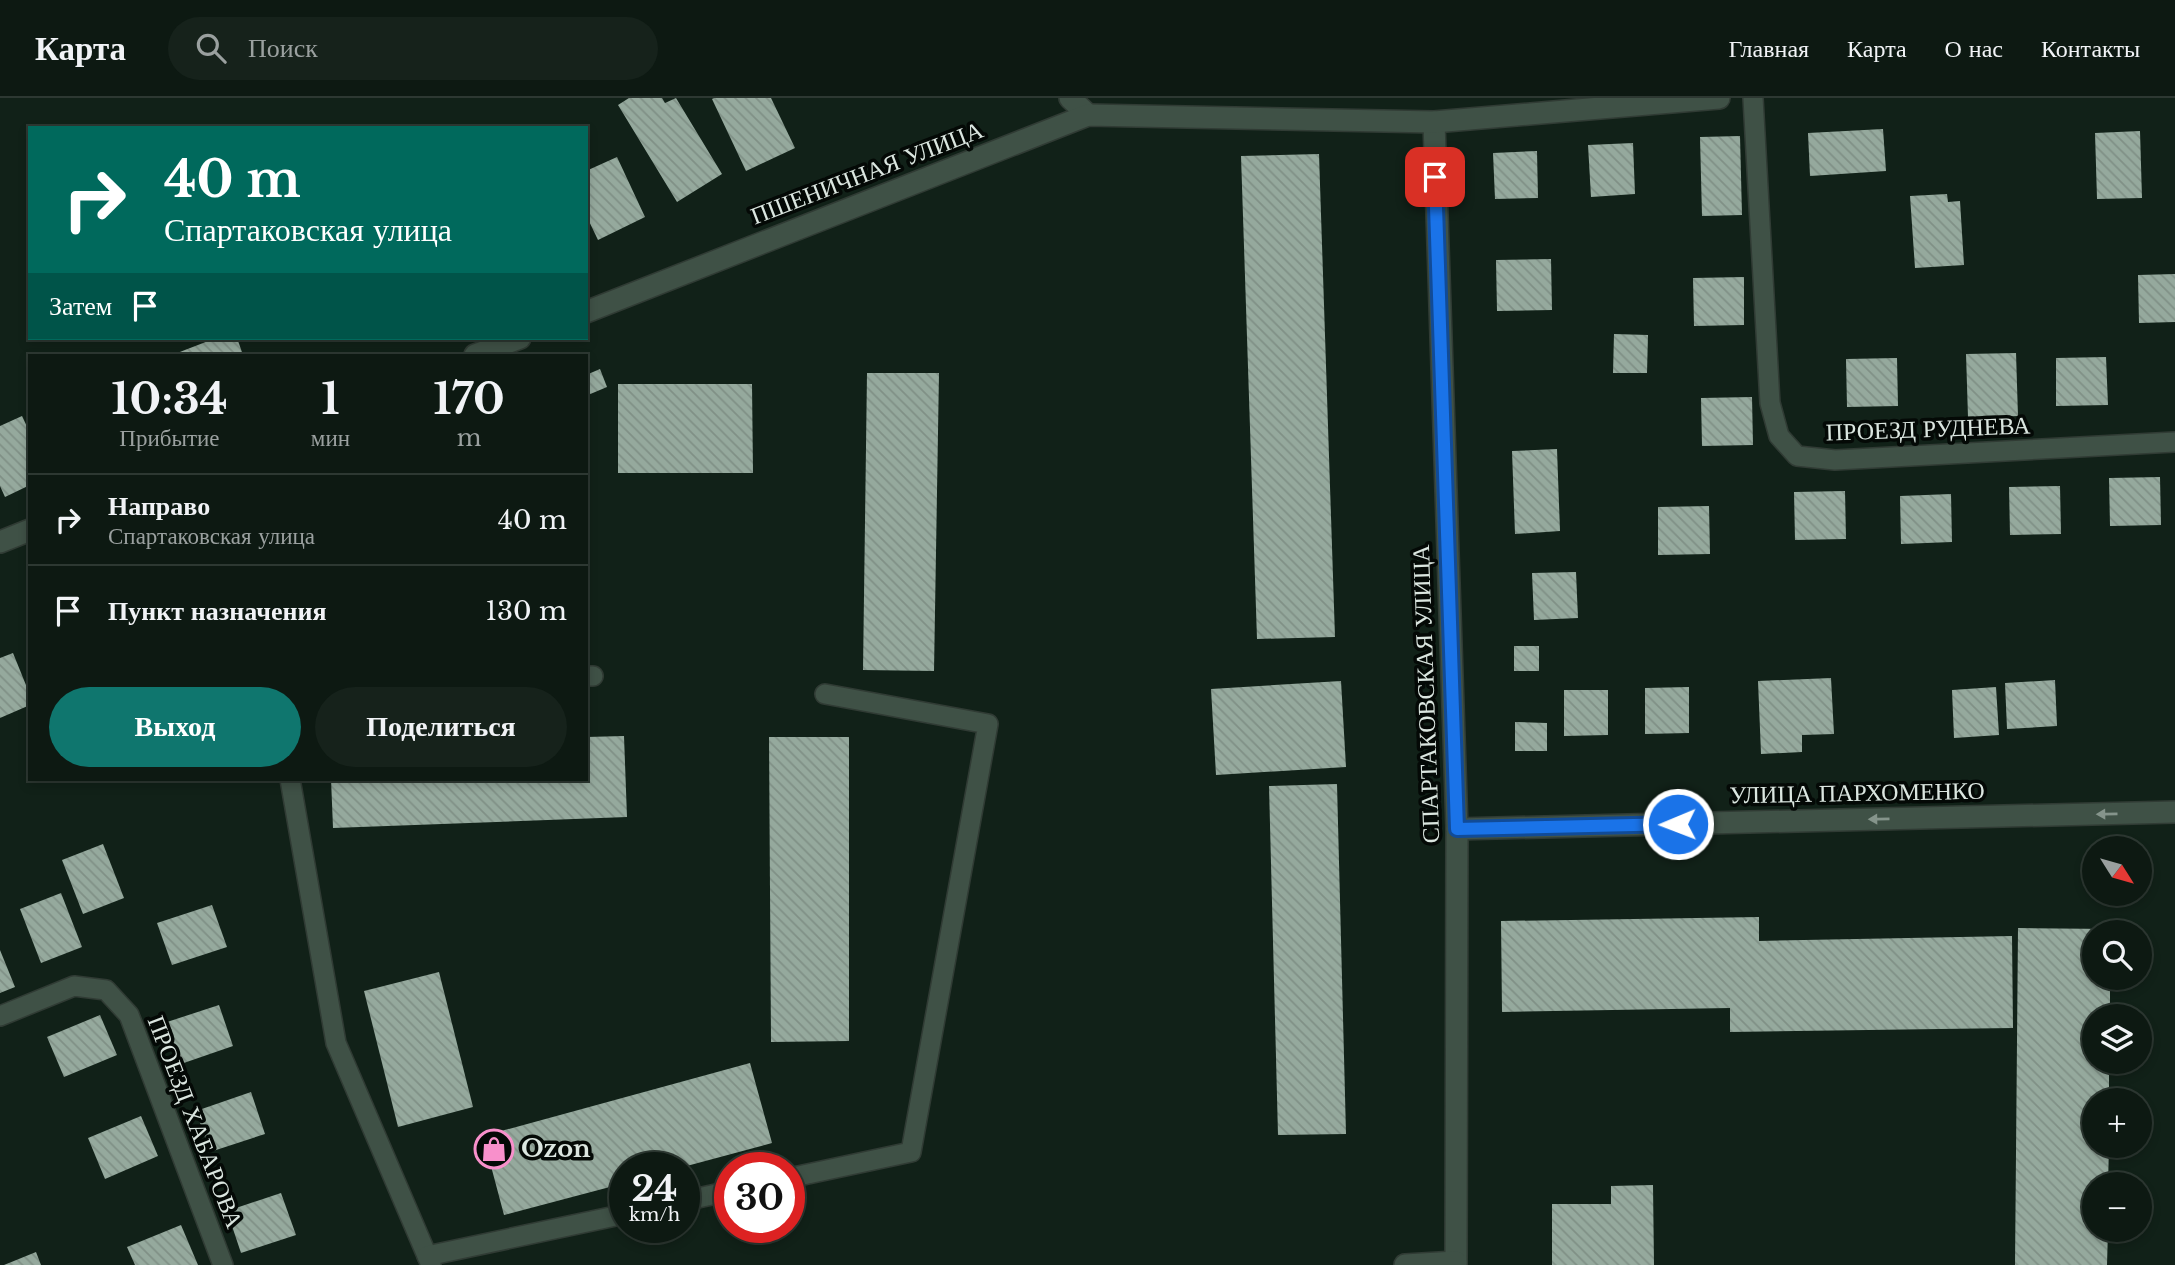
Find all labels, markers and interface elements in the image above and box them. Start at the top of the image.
search box [168,17,658,80]
text: Карта [35,28,126,69]
icon: search [192,29,230,67]
text: Поиск [248,32,318,64]
text: Главная [1729,34,1809,63]
text: Карта [1847,34,1907,63]
text: О нас [1945,34,2003,63]
text: Контакты [2041,34,2140,63]
street label: ПШЕНИЧНАЯ УЛИЦА [747,115,988,230]
pin [1405,147,1465,207]
text: 40 m [164,149,301,210]
icon: right [49,154,140,245]
icon: arrive [1416,158,1454,196]
text: Спартаковская улица [164,210,452,250]
icon: arrive [126,287,164,325]
text: Затем [49,290,112,322]
text: 10:34 [111,373,228,425]
text: 1 [321,373,340,425]
text: 170 [433,373,505,425]
street label: ПРОЕЗД РУДНЕВА [1825,410,2031,447]
text: Прибытие [119,424,220,452]
text: мин [311,424,350,452]
text: m [457,424,481,452]
text: Направо [108,490,210,522]
icon: right [49,501,87,539]
text: 40 m [498,504,567,536]
text: Спартаковская улица [108,522,315,550]
street label: СПАРТАКОВСКАЯ УЛИЦА [1406,544,1445,844]
icon: arrive [49,592,87,630]
text: Пункт назначения [108,595,326,627]
text: 130 m [485,595,567,627]
button: Выход [49,687,301,767]
button: Поделиться [315,687,567,767]
street label: УЛИЦА ПАРХОМЕНКО [1729,776,1985,809]
position arrow [1641,787,1715,861]
one-way arrow [2096,808,2118,819]
one-way arrow [1868,813,1890,825]
north arrow [2082,836,2152,906]
map controls [2082,836,2152,1242]
button: search [2082,920,2152,990]
button: layers [2082,1004,2152,1074]
street label: ПРОЕЗД ХАБАРОВА [142,1011,250,1233]
button: + [2082,1088,2152,1158]
shop icon: Ozon [473,1128,515,1170]
place label: Ozon [521,1134,591,1163]
speed limit sign: 30 [714,1152,805,1243]
text: 24 [631,1167,678,1210]
button: − [2082,1172,2152,1242]
text: km/h [629,1204,680,1226]

